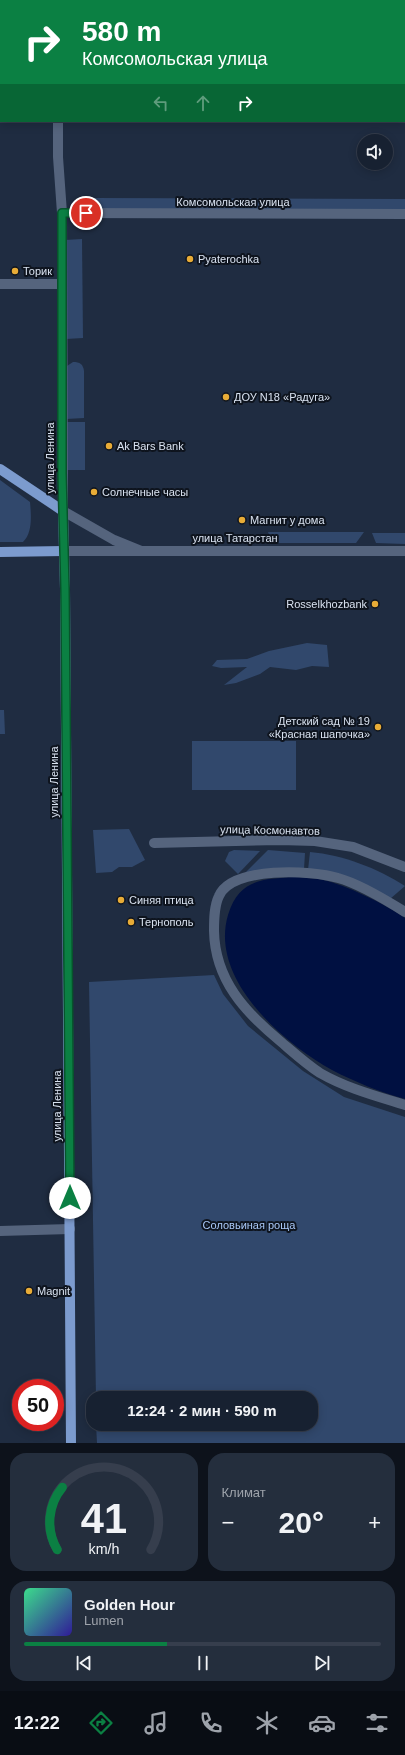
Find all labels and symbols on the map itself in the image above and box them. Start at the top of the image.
pin [69,196,103,230]
street label: Комсомольская улица [176,196,291,208]
place label: Pyaterochka [198,253,260,265]
marker: Pyaterochka [185,254,195,264]
place label: Торик [23,265,52,277]
marker: Торик [10,266,20,276]
place label: ДОУ N18 «Радуга» [234,391,330,403]
marker: ДОУ N18 «Радуга» [221,392,231,402]
street label: улица Ленина [44,422,56,494]
place label: Ak Bars Bank [117,440,184,452]
marker: Ak Bars Bank [104,441,114,451]
place label: Солнечные часы [102,486,188,498]
marker: Солнечные часы [89,487,99,497]
place label: Магнит у дома [250,514,325,526]
marker: Магнит у дома [237,515,247,525]
street label: улица Татарстан [192,532,278,544]
place label: Rosselkhozbank [286,598,367,610]
marker: Rosselkhozbank [370,599,380,609]
place label: Детский сад № 19 «Красная шапочка» [269,715,370,740]
marker: Детский сад № 19 «Красная шапочка» [373,722,383,732]
street label: улица Ленина [48,746,60,818]
street label: улица Космонавтов [220,823,320,837]
place label: Синяя птица [129,894,195,906]
marker: Синяя птица [116,895,126,905]
place label: Тернополь [139,916,194,928]
marker: Тернополь [126,917,136,927]
street label: улица Ленина [51,1070,63,1142]
position arrow [49,1177,91,1219]
park label: Соловьиная роща [203,1219,296,1231]
place label: Magnit [37,1285,70,1297]
marker: Magnit [24,1286,34,1296]
speed limit sign: 50 [12,1379,64,1431]

